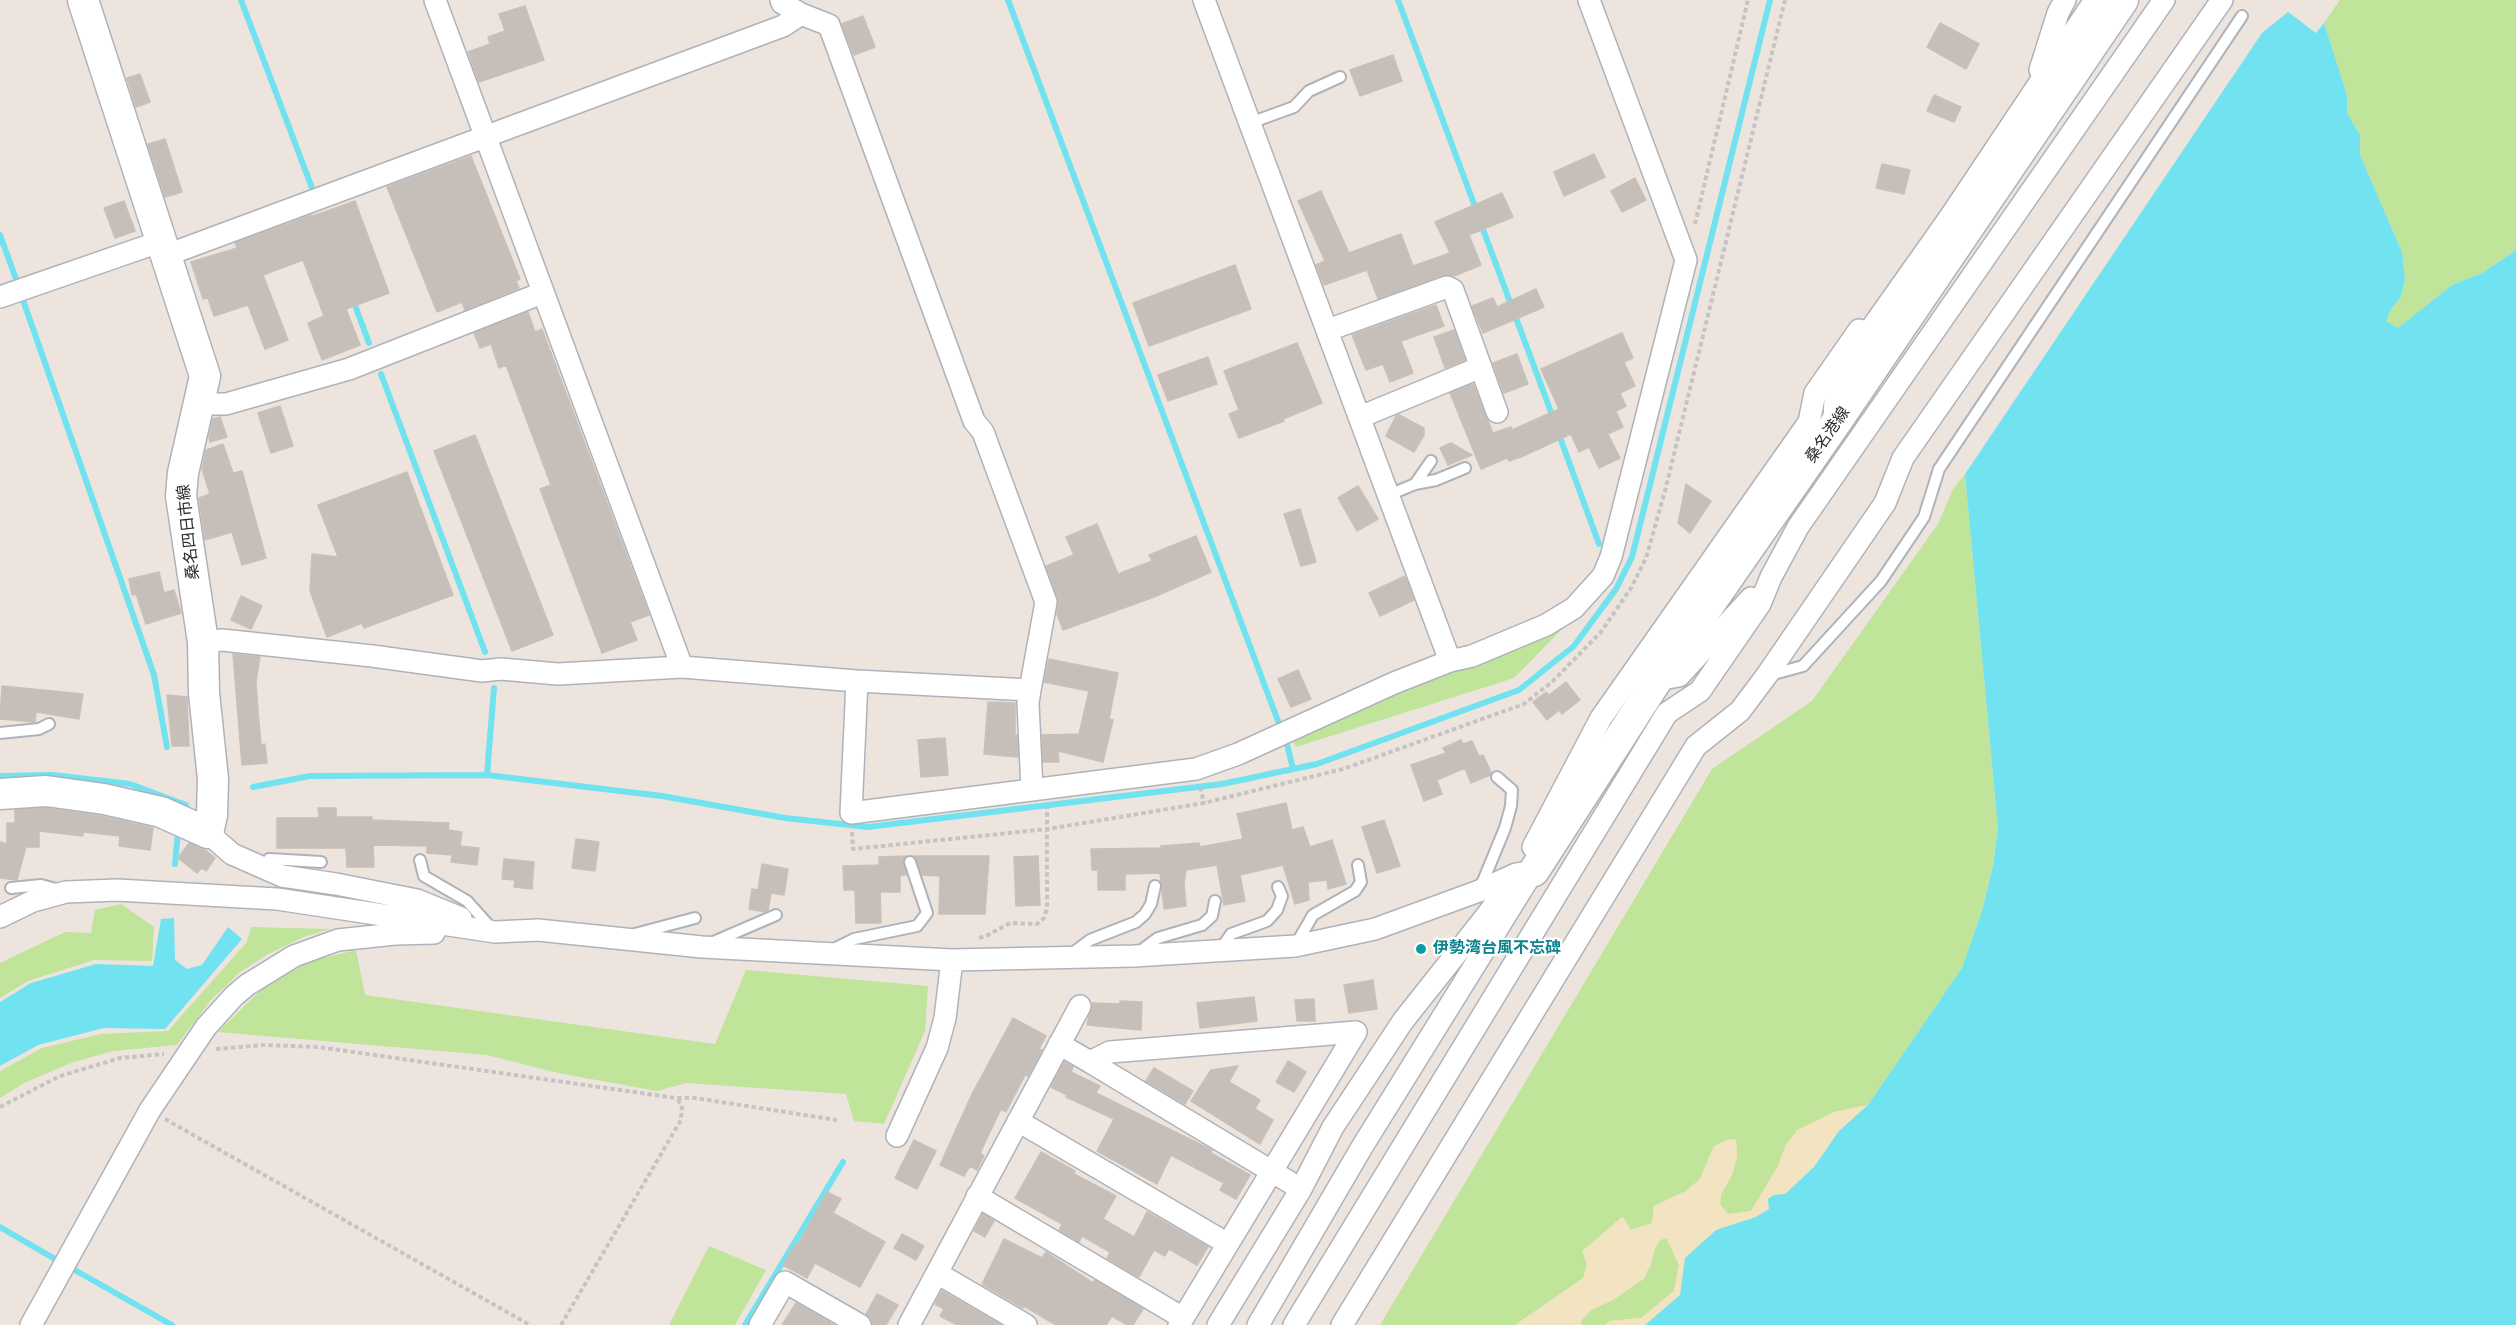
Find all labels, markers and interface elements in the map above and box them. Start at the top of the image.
street label: 桑名港線 [1802,403,1854,467]
street label: 桑名四日市線 [174,483,204,581]
place label: 伊勢湾台風不忘碑 [1433,939,1561,959]
marker: 伊勢湾台風不忘碑 [1414,942,1428,956]

